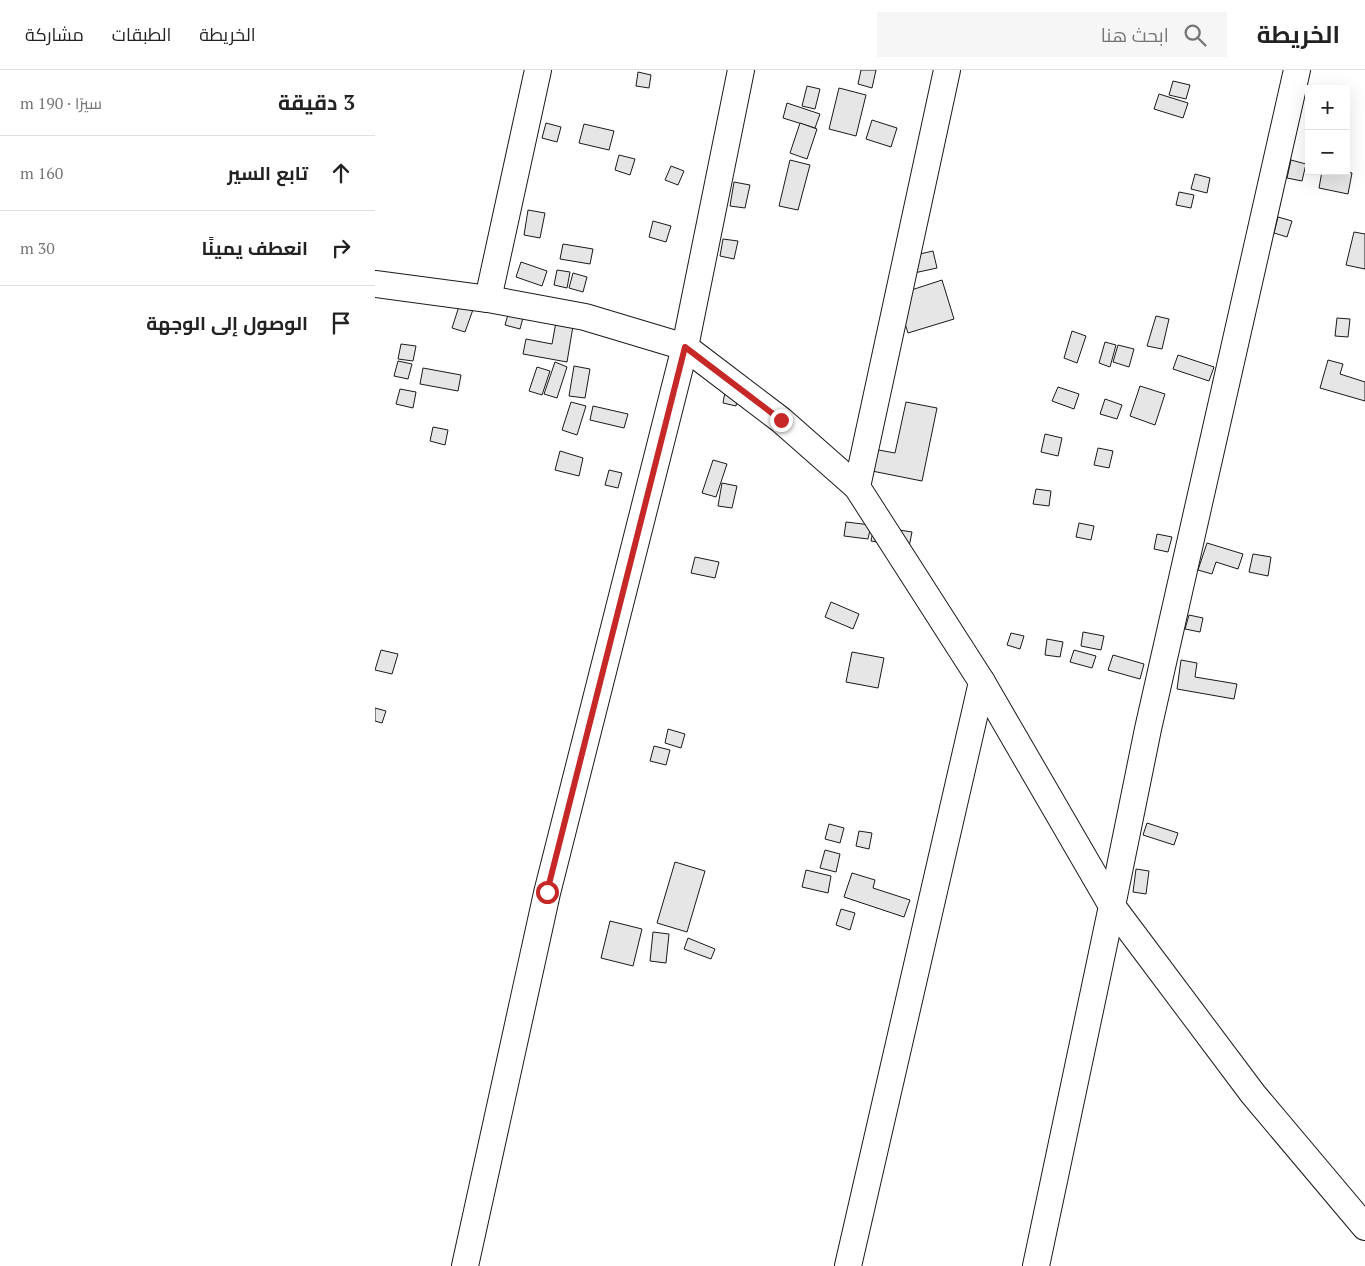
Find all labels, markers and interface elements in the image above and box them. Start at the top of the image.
search box [877,12,1227,57]
text: الخريطة [1257,18,1340,50]
icon: search [1181,21,1209,49]
text: مشاركة [25,22,84,46]
text: الطبقات [112,22,171,46]
text: الخريطة [199,22,256,46]
text: ابحث هنا [1101,22,1169,47]
map controls [1305,85,1350,175]
button: + [1305,85,1350,130]
text: 3 دقيقة [278,88,355,116]
text: سيرًا · 190 m [20,92,102,114]
button: − [1305,130,1350,175]
icon: ahead [327,159,355,187]
text: تابع السير [227,160,308,185]
text: 160 m [20,162,63,184]
icon: right [327,234,355,262]
text: انعطف يمينًا [202,235,308,260]
text: 30 m [20,237,55,259]
icon: arrive [327,309,355,337]
text: الوصول إلى الوجهة [146,310,308,335]
route end [770,409,793,432]
route start [536,881,559,904]

